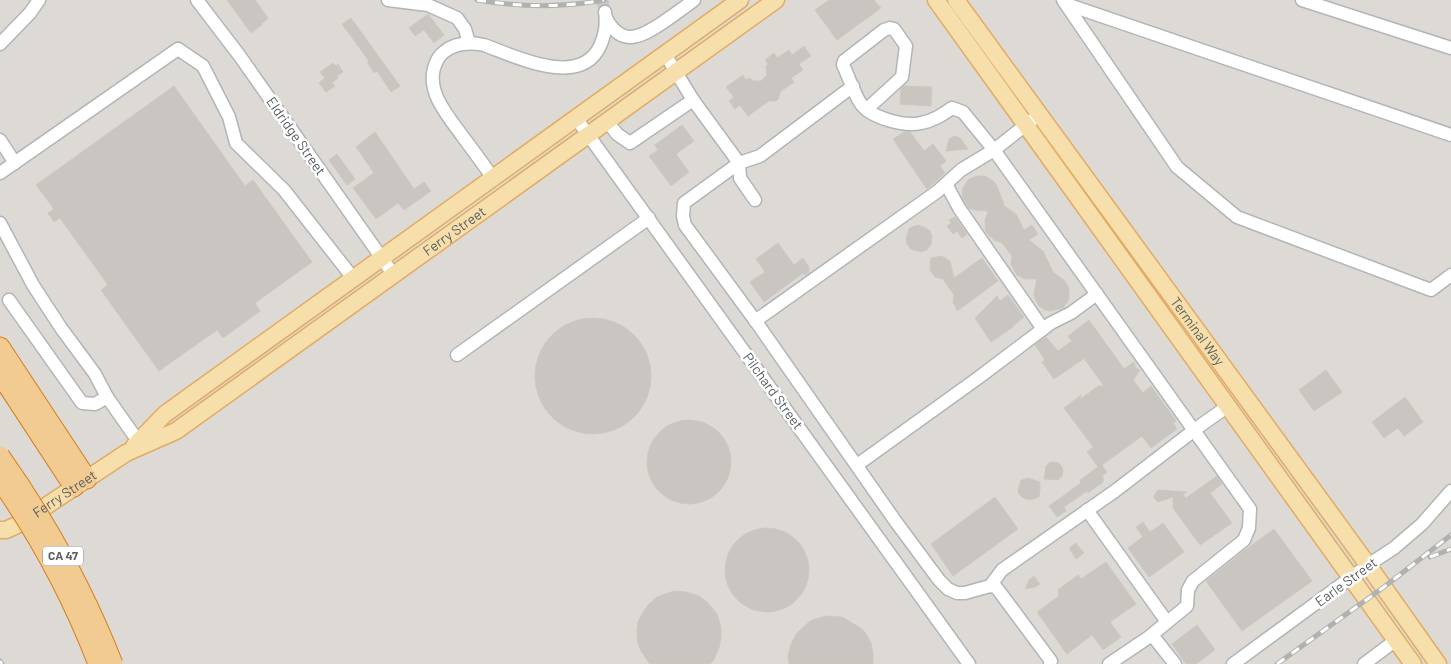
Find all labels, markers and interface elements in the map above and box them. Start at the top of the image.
street label: Eldridge Street [263,93,330,178]
street label: Ferry Street [419,202,489,259]
street label: Terminal Way [1167,293,1229,369]
street label: Pilchard Street [740,349,807,432]
street label: Ferry Street [29,466,99,521]
road number: CA 47 [43,546,83,566]
street label: Earle Street [1311,553,1380,610]

